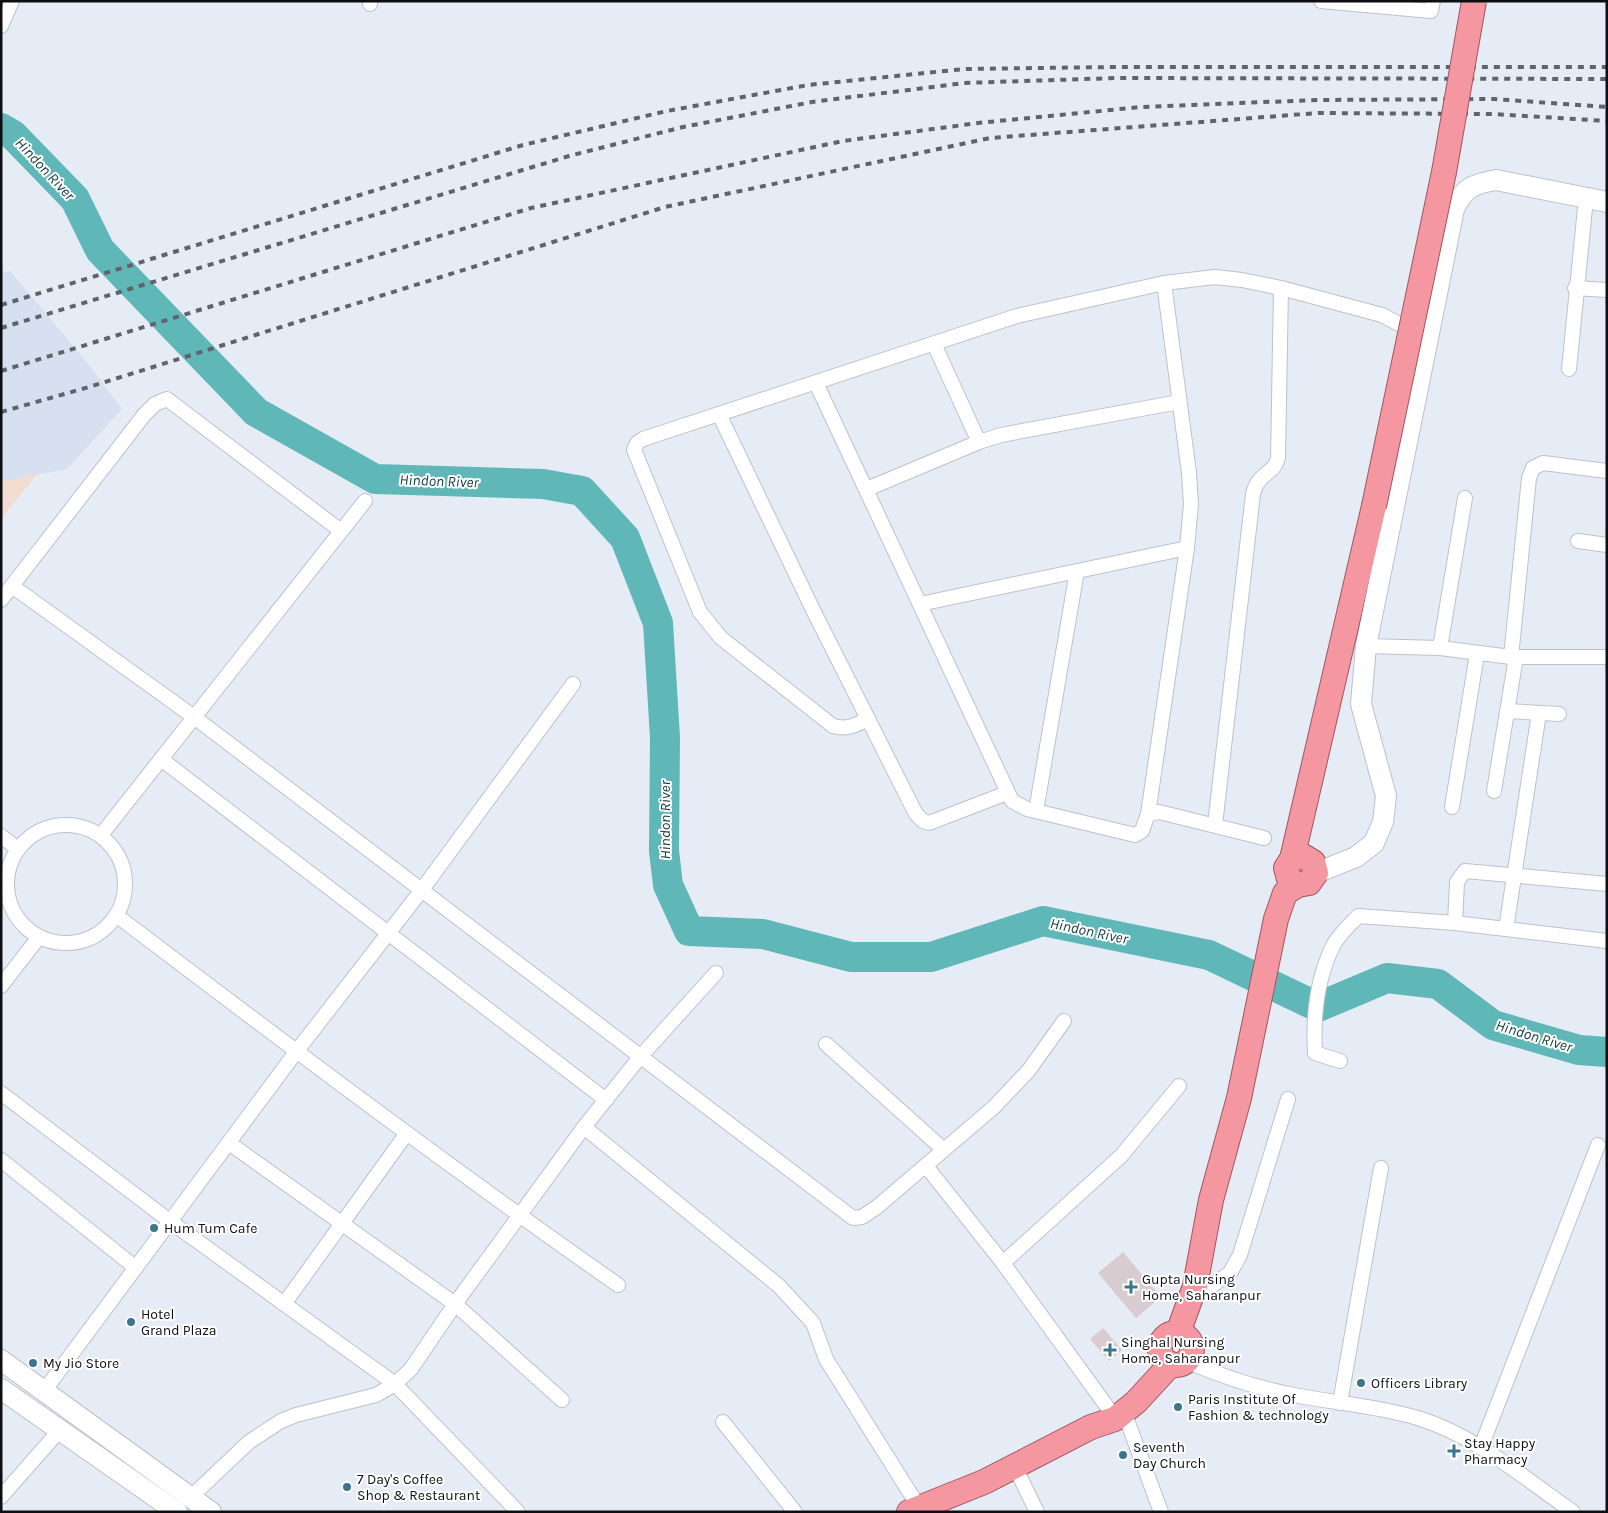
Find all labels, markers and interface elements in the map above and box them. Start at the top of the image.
water label: Hindon River [11,134,79,205]
water label: Hindon River [399,471,480,491]
water label: Hindon River [656,780,674,860]
water label: Hindon River [1048,914,1130,948]
water label: Hindon River [1494,1016,1575,1056]
place label: Hum Tum Cafe [164,1220,257,1237]
marker: Hum Tum Cafe [148,1222,160,1234]
place label: Gupta Nursing Home, Saharanpur [1142,1271,1262,1304]
marker: Gupta Nursing Home, Saharanpur [1124,1280,1138,1294]
place label: Hotel Grand Plaza [141,1306,217,1339]
marker: Hotel Grand Plaza [125,1316,137,1328]
place label: Singhal Nursing Home, Saharanpur [1121,1334,1241,1367]
marker: Singhal Nursing Home, Saharanpur [1103,1343,1117,1357]
place label: My Jio Store [43,1355,119,1372]
marker: My Jio Store [27,1357,39,1369]
place label: Officers Library [1371,1375,1468,1392]
marker: Officers Library [1355,1377,1367,1389]
place label: Paris Institute Of Fashion & technology [1188,1391,1329,1424]
marker: Paris Institute Of Fashion & technology [1172,1401,1184,1413]
place label: Stay Happy Pharmacy [1464,1435,1536,1468]
place label: Seventh Day Church [1133,1439,1206,1472]
marker: Stay Happy Pharmacy [1448,1445,1460,1457]
marker: Seventh Day Church [1117,1449,1129,1461]
place label: 7 Day's Coffee Shop & Restaurant [357,1471,480,1504]
marker: 7 Day's Coffee Shop & Restaurant [341,1481,353,1493]

